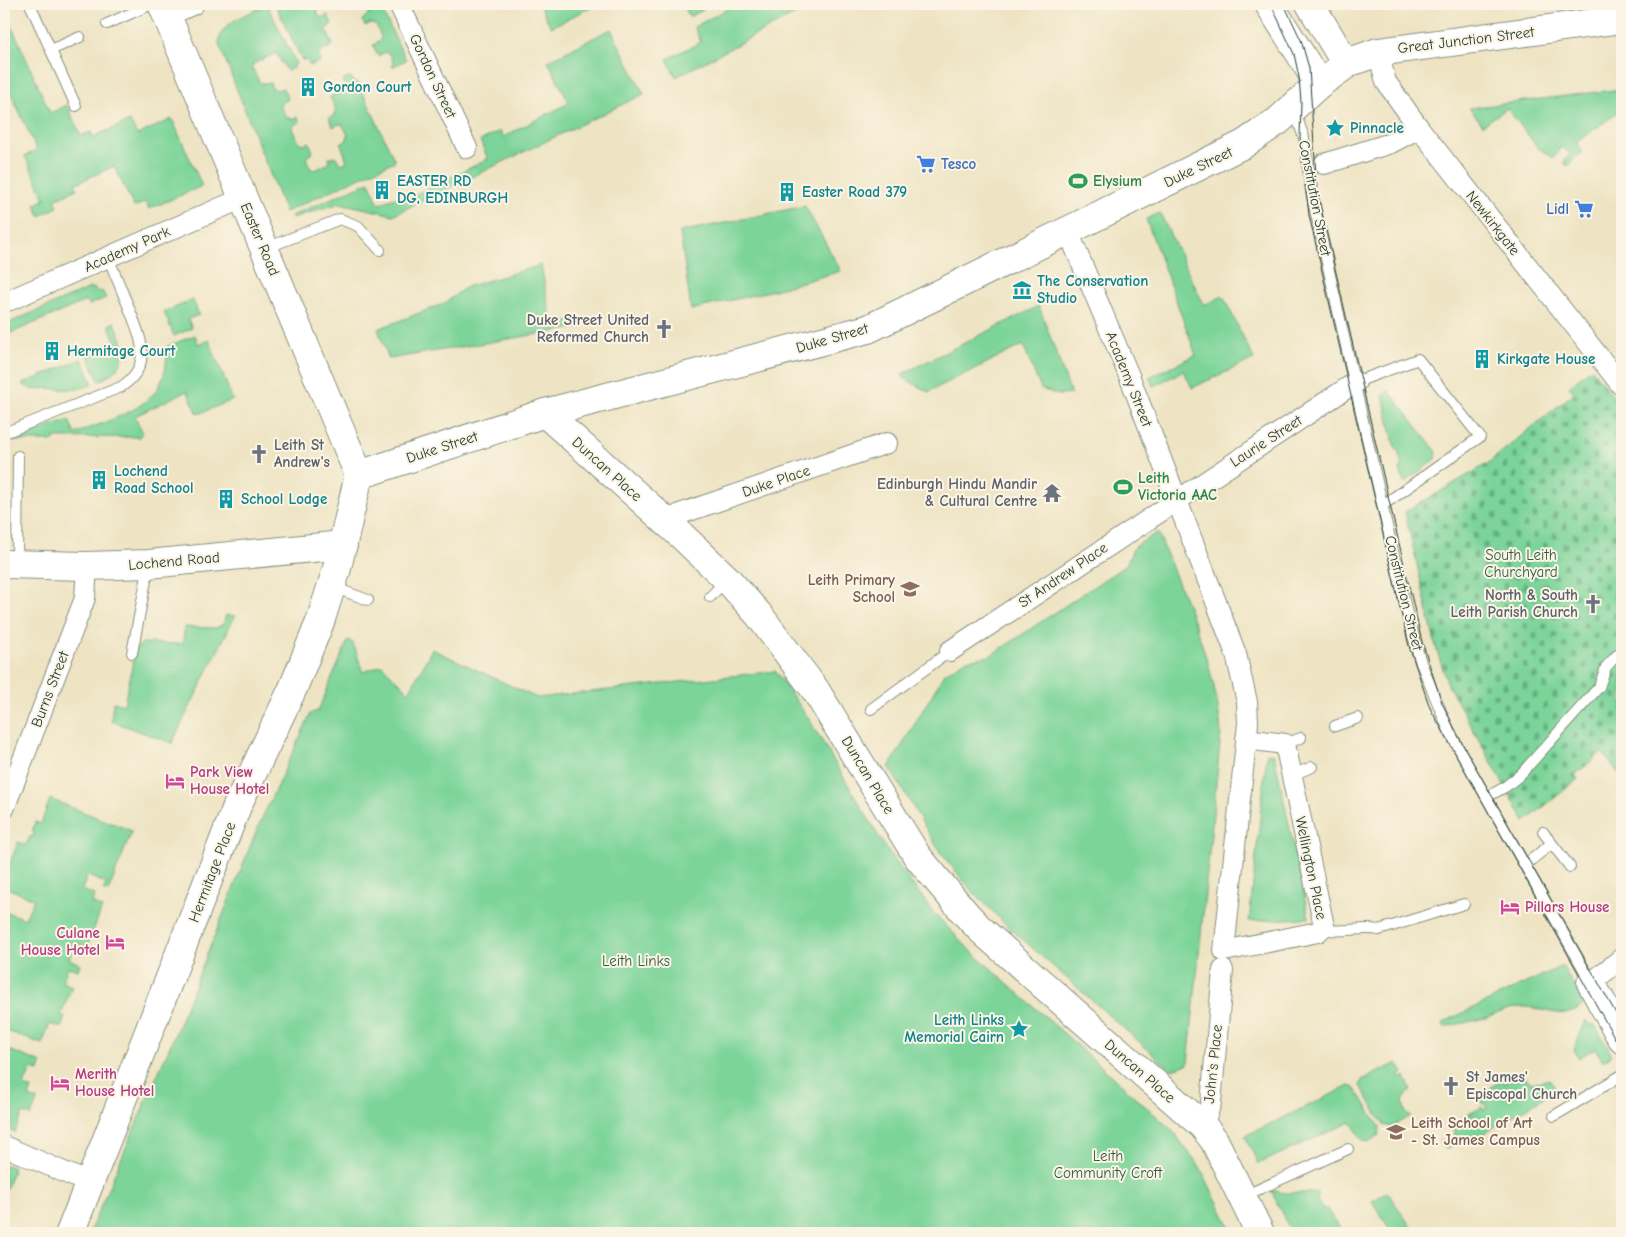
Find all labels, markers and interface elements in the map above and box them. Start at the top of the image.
street label: Great Junction Street [1397,23,1536,57]
street label: Gordon Street [406,31,461,122]
building icon: Gordon Court [297,76,319,98]
place label: Gordon Court [323,78,413,96]
place icon: Pinnacle [1324,117,1346,139]
place label: Pinnacle [1350,119,1404,137]
street label: Constitution Street [1295,138,1335,258]
street label: Duke Street [1161,142,1236,191]
supermarket icon: Tesco [915,153,937,175]
place label: Tesco [941,155,976,173]
sports icon: Elysium [1067,170,1089,192]
place label: EASTER RD DG, EDINBURGH [397,172,508,207]
place label: Elysium [1093,172,1142,190]
building icon: EASTER RD DG, EDINBURGH [371,179,393,201]
building icon: Easter Road 379 [776,181,798,203]
place label: Easter Road 379 [802,183,907,201]
street label: Newkirkgate [1462,187,1524,259]
supermarket icon: Lidl [1573,198,1595,220]
street label: Easter Road [237,200,283,278]
place label: Lidl [1546,200,1569,218]
street label: Academy Park [81,222,173,276]
place label: The Conservation Studio [1037,272,1148,307]
museum icon: The Conservation Studio [1011,279,1033,301]
place label: Duke Street United Reformed Church [527,311,649,346]
church icon: Duke Street United Reformed Church [653,318,675,340]
street label: Duke Street [794,319,871,357]
street label: Academy Street [1102,329,1156,430]
building icon: Hermitage Court [41,340,63,362]
place label: Hermitage Court [67,342,176,360]
building icon: Kirkgate House [1471,348,1493,370]
place label: Kirkgate House [1497,350,1595,368]
street label: Laurie Street [1227,411,1306,471]
street label: Duke Street [404,427,481,467]
street label: Duncan Place [568,433,646,505]
place label: Leith St Andrew's [274,436,330,471]
church icon: Leith St Andrew's [248,443,270,465]
street label: Duke Place [740,461,813,501]
place label: Lochend Road School [114,462,194,497]
building icon: Lochend Road School [88,469,110,491]
place label: Leith Victoria AAC [1138,469,1217,504]
place label: Edinburgh Hindu Mandir & Cultural Centre [877,475,1037,510]
sports icon: Leith Victoria AAC [1112,476,1134,498]
temple icon: Edinburgh Hindu Mandir & Cultural Centre [1041,482,1063,504]
building icon: School Lodge [215,488,237,510]
place label: School Lodge [241,490,327,508]
street label: Constitution Street [1381,534,1427,653]
street label: St Andrew Place [1015,538,1111,612]
park label: South Leith Churchyard [1484,546,1558,581]
street label: Lochend Road [128,548,220,574]
place label: Leith Primary School [808,571,895,606]
school or university icon: Leith Primary School [899,578,921,600]
place label: North & South Leith Parish Church [1451,586,1578,621]
church icon: North & South Leith Parish Church [1582,593,1604,615]
street label: Burns Street [27,648,73,730]
street label: Duncan Place [838,733,899,818]
place label: Park View House Hotel [190,763,269,798]
hotel icon: Park View House Hotel [164,770,186,792]
street label: Wellington Place [1291,815,1331,922]
street label: Hermitage Place [185,819,240,925]
hotel icon: Pillars House [1499,896,1521,918]
place label: Pillars House [1525,898,1609,916]
place label: Culane House Hotel [21,924,100,959]
hotel icon: Culane House Hotel [104,931,126,953]
park label: Leith Links [602,952,670,970]
place label: Leith Links Memorial Cairn [904,1011,1004,1046]
place icon: Leith Links Memorial Cairn [1008,1018,1030,1040]
street label: John's Place [1200,1023,1226,1104]
street label: Duncan Place [1101,1035,1179,1107]
place label: Merith House Hotel [75,1065,154,1100]
place label: St James' Episcopal Church [1466,1068,1577,1103]
hotel icon: Merith House Hotel [49,1072,71,1094]
church icon: St James' Episcopal Church [1440,1075,1462,1097]
place label: Leith School of Art - St. James Campus [1411,1114,1540,1149]
school or university icon: Leith School of Art - St. James Campus [1385,1121,1407,1143]
park label: Leith Community Croft [1054,1147,1163,1182]

